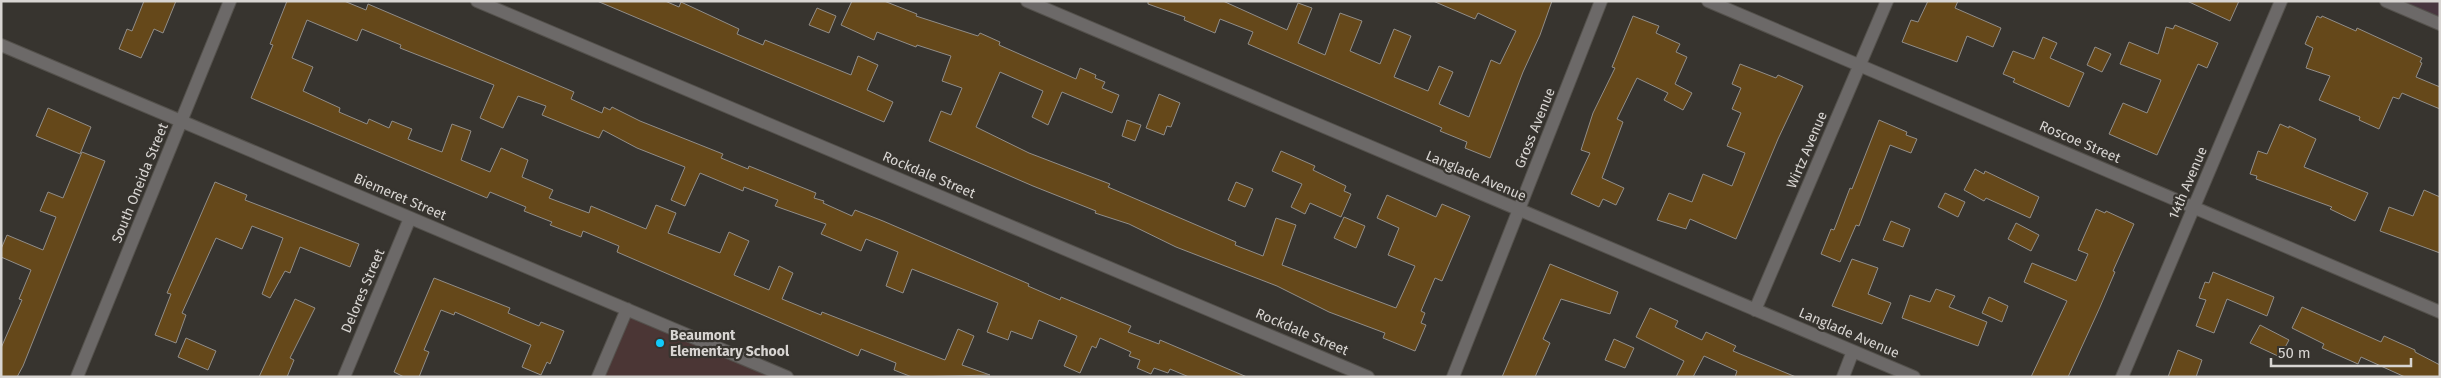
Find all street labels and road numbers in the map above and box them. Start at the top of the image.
street label: Gross Avenue [1511,85,1559,171]
street label: Wirtz Avenue [1783,109,1831,191]
street label: Roscoe Street [2037,117,2124,167]
street label: South Oneida Street [108,120,172,246]
street label: 14th Avenue [2165,144,2211,222]
street label: Langlade Avenue [1423,147,1529,205]
street label: Rockdale Street [880,148,979,203]
street label: Biemeret Street [351,170,450,225]
street label: Delores Street [338,246,389,336]
street label: Langlade Avenue [1796,304,1902,362]
street label: Rockdale Street [1253,305,1352,360]

